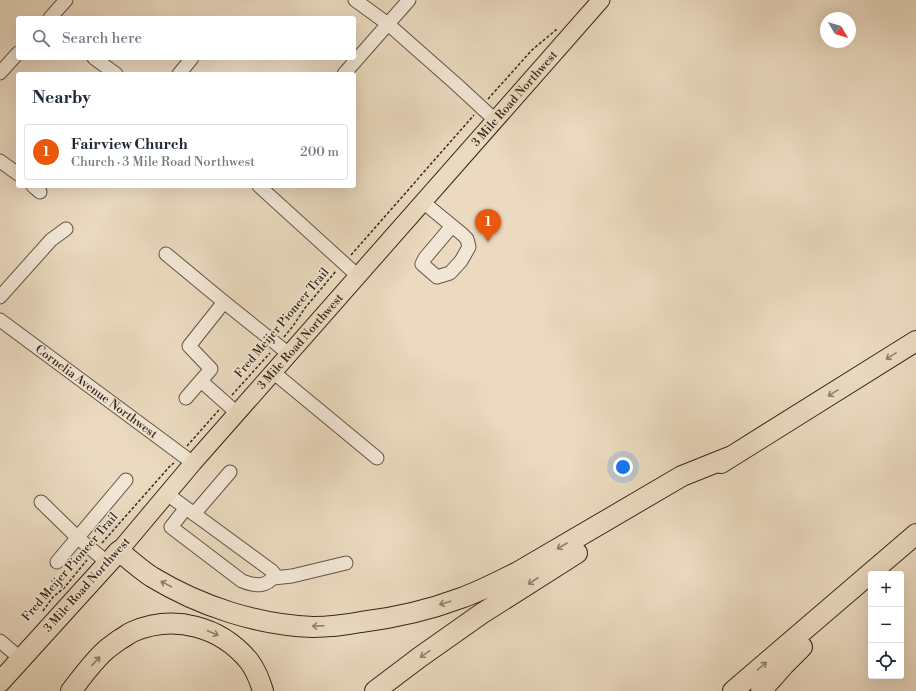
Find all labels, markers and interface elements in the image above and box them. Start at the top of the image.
north arrow [820,12,856,48]
search box [16,16,356,60]
icon: search [30,27,52,49]
text: Search here [62,29,142,48]
street label: 3 Mile Road Northwest [468,47,561,149]
text: Nearby [32,87,91,109]
text: Fairview Church [71,135,188,154]
text: 1 [43,144,49,160]
text: 200 m [300,144,339,160]
text: Church · 3 Mile Road Northwest [71,154,255,170]
pin: 1 [475,209,501,242]
street label: Fred Meijer Pioneer Trail [232,265,333,381]
street label: 3 Mile Road Northwest [254,290,347,392]
street label: Cornelia Avenue Northwest [32,341,161,442]
one-way arrow [885,353,897,361]
one-way arrow [827,389,839,397]
your location [613,457,633,477]
street label: Fred Meijer Pioneer Trail [19,509,121,624]
street label: 3 Mile Road Northwest [40,534,134,636]
one-way arrow [556,543,568,551]
map controls [868,571,904,679]
button: + [868,571,904,607]
one-way arrow [527,577,539,585]
one-way arrow [160,580,172,588]
one-way arrow [439,600,452,607]
button: − [868,607,904,643]
one-way arrow [312,622,325,630]
one-way arrow [206,629,218,637]
button: locate [868,643,904,679]
one-way arrow [420,650,431,658]
one-way arrow [91,656,100,666]
one-way arrow [757,661,768,670]

